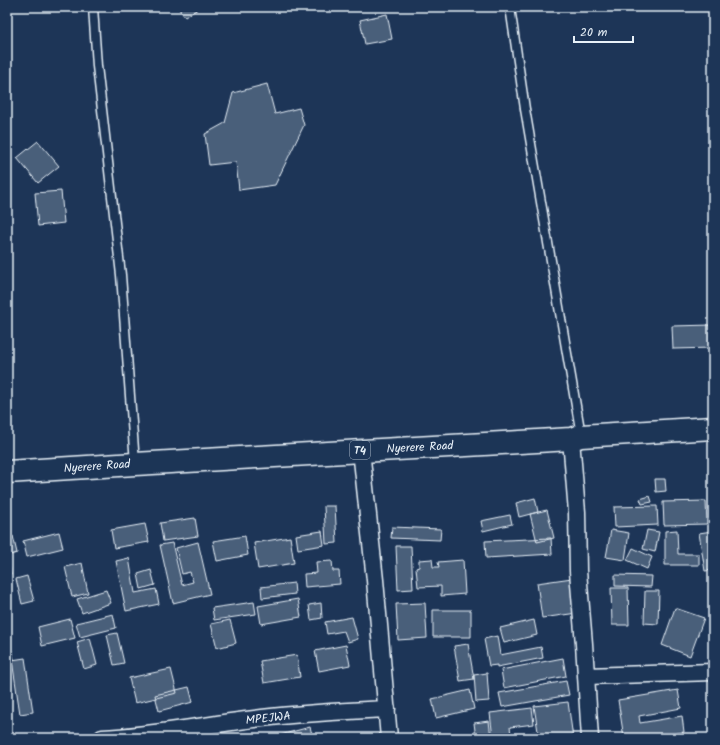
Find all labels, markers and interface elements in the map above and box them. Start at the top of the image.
scale bar [574,18,633,44]
text: 20 m [580,23,608,42]
street label: Nyerere Road [386,436,455,459]
road number: T4 [350,441,370,459]
street label: Nyerere Road [63,455,132,478]
street label: MPEJWA [245,707,292,730]

